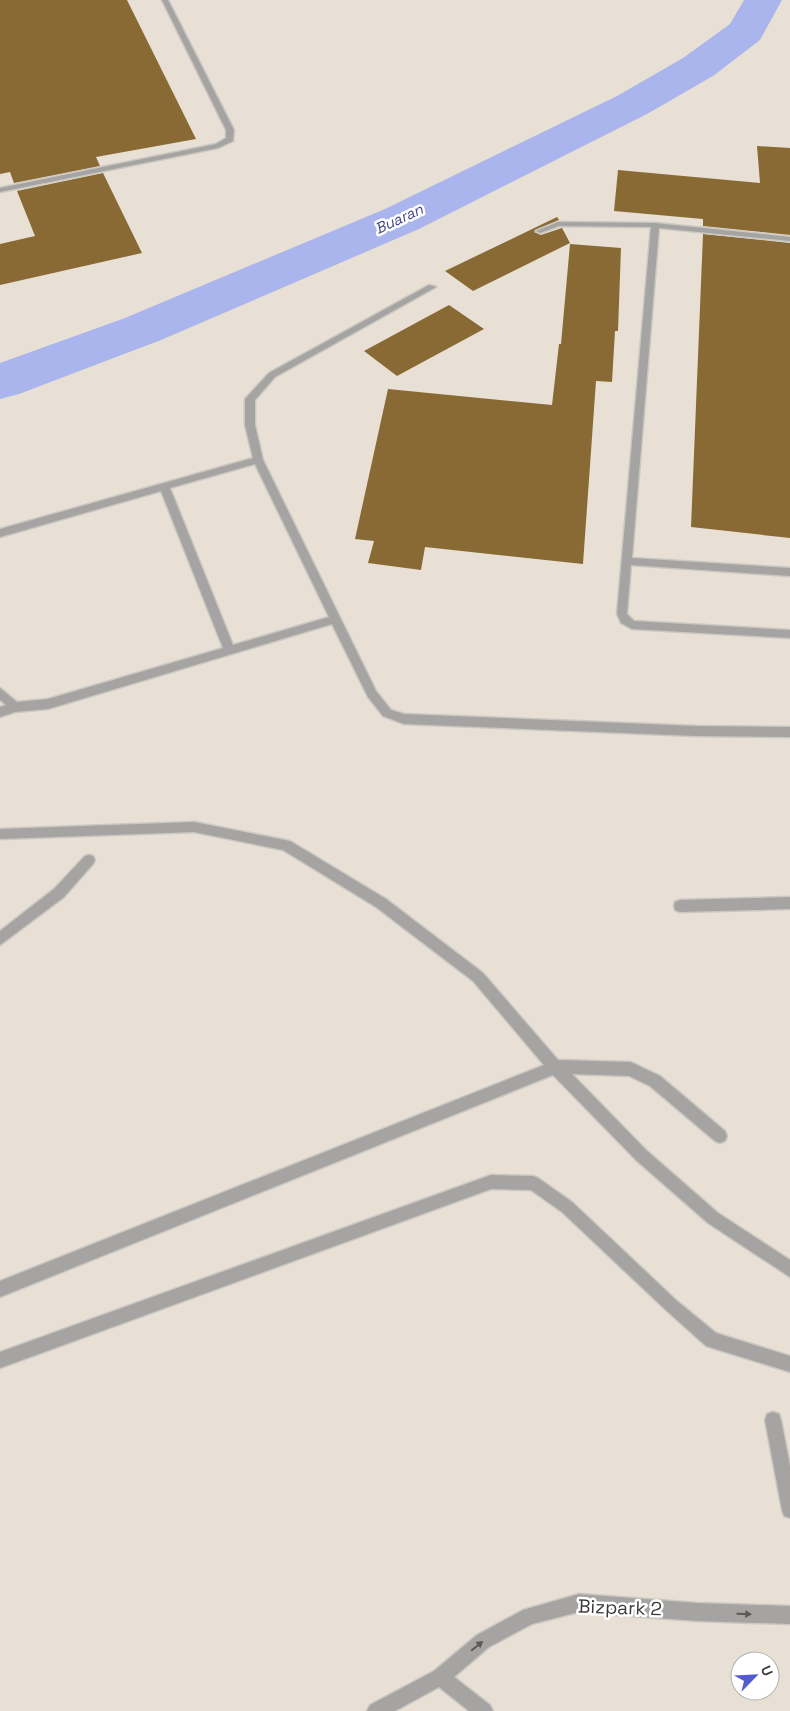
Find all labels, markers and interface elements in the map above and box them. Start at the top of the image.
water label: Buaran [372,199,427,238]
street label: Bizpark 2 [578,1594,662,1621]
one-way arrow [736,1610,752,1618]
one-way arrow [470,1640,483,1651]
north arrow [730,1651,780,1701]
text: U [757,1663,777,1679]

